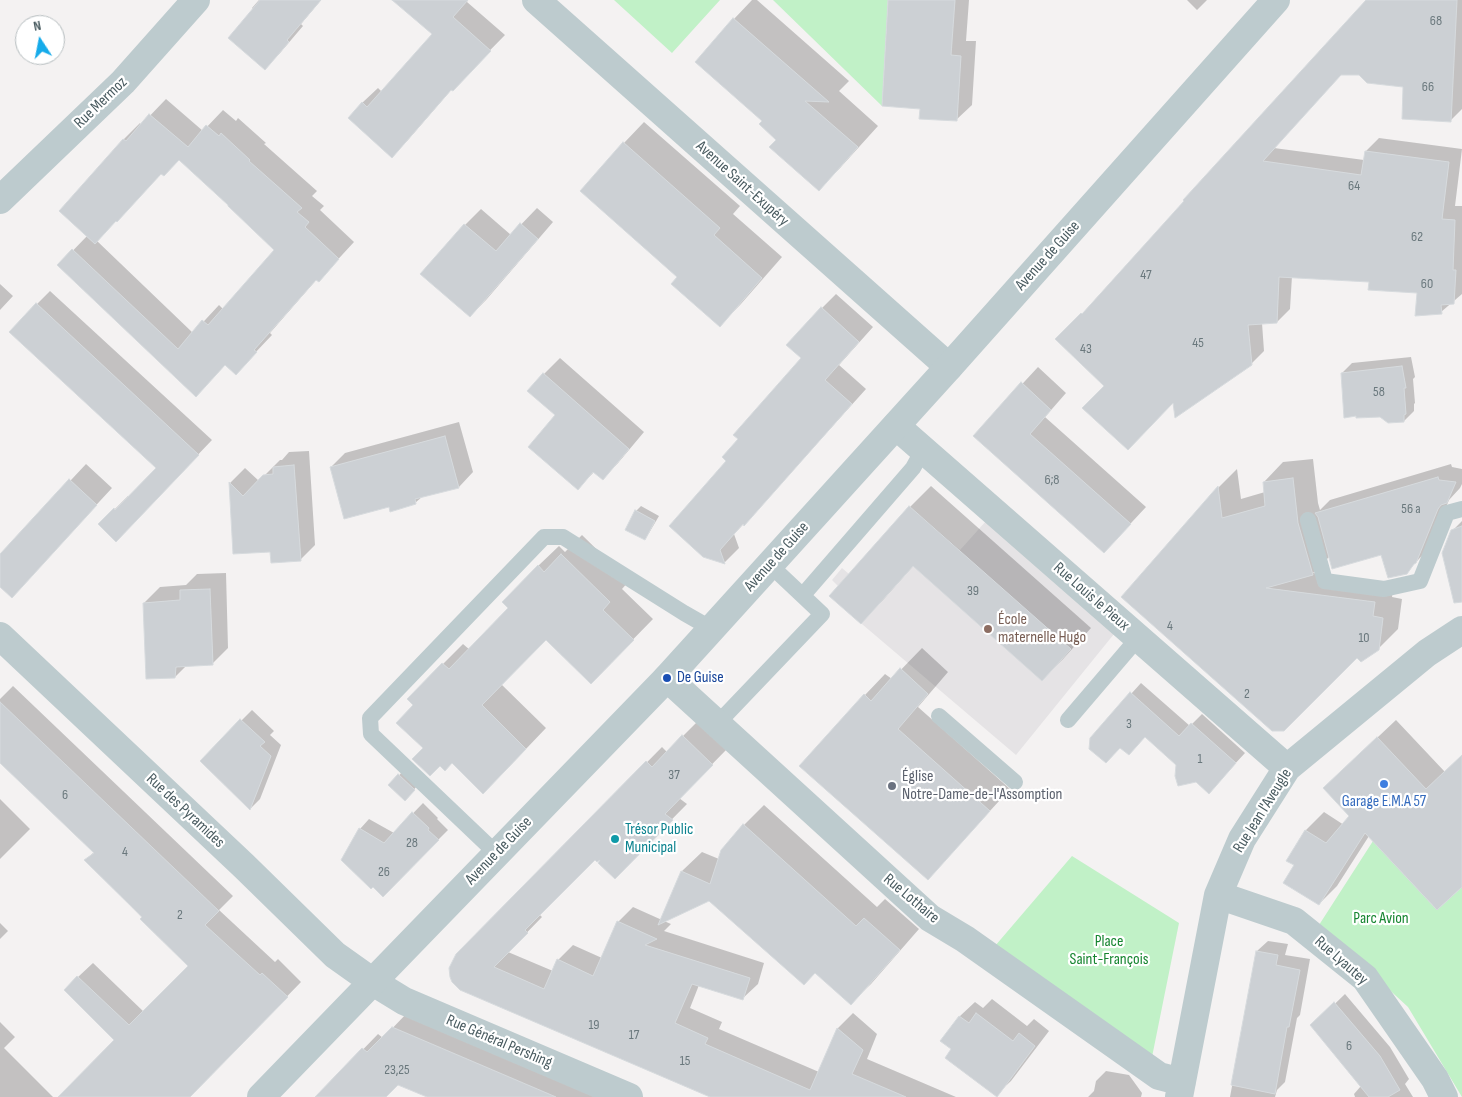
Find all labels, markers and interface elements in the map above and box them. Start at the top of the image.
house number: 68 [1430,13,1442,29]
north arrow [15,15,65,65]
text: N [32,17,43,35]
street label: Rue Mermoz [71,73,131,133]
house number: 66 [1422,79,1434,95]
street label: Avenue Saint-Exupéry [692,137,792,231]
house number: 64 [1348,178,1360,194]
street label: Avenue de Guise [1012,217,1084,295]
house number: 62 [1411,229,1423,245]
house number: 47 [1140,267,1152,283]
house number: 60 [1421,276,1433,292]
house number: 45 [1192,335,1204,351]
house number: 43 [1080,341,1092,357]
house number: 58 [1373,384,1385,400]
house number: 6;8 [1045,472,1059,488]
house number: 56 a [1401,501,1421,517]
street label: Avenue de Guise [741,518,813,596]
street label: Rue Louis le Pieux [1049,559,1133,635]
house number: 39 [967,583,979,599]
place label: École maternelle Hugo [998,610,1086,648]
house number: 4 [1167,618,1173,634]
marker: École maternelle Hugo [982,623,994,635]
house number: 10 [1358,630,1370,646]
place label: De Guise [677,668,724,688]
marker: De Guise [661,672,673,684]
house number: 2 [1244,686,1250,702]
house number: 3 [1126,716,1132,732]
house number: 1 [1198,751,1202,767]
street label: Rue Jean l'Aveugle [1230,765,1296,857]
house number: 37 [668,767,680,783]
place label: Église Notre-Dame-de-l'Assomption [902,767,1062,805]
street label: Rue des Pyramides [142,770,228,852]
marker: Garage E.M.A 57 [1378,778,1390,790]
marker: Église Notre-Dame-de-l'Assomption [886,780,898,792]
house number: 6 [62,787,68,803]
place label: Garage E.M.A 57 [1342,792,1426,812]
street label: Avenue de Guise [462,813,536,889]
place label: Trésor Public Municipal [625,820,693,858]
marker: Trésor Public Municipal [609,833,621,845]
house number: 28 [406,835,418,851]
house number: 4 [122,844,128,860]
house number: 26 [378,864,390,880]
street label: Rue Lothaire [879,870,943,928]
house number: 2 [177,907,183,923]
park label: Parc Avion [1353,909,1409,929]
park label: Place Saint-François [1070,932,1148,970]
street label: Rue Lyautey [1310,933,1372,989]
street label: Rue Général Pershing [443,1011,555,1073]
house number: 19 [588,1017,600,1033]
house number: 17 [629,1027,639,1043]
house number: 6 [1346,1038,1352,1054]
house number: 15 [680,1053,690,1069]
house number: 23,25 [384,1062,410,1078]

